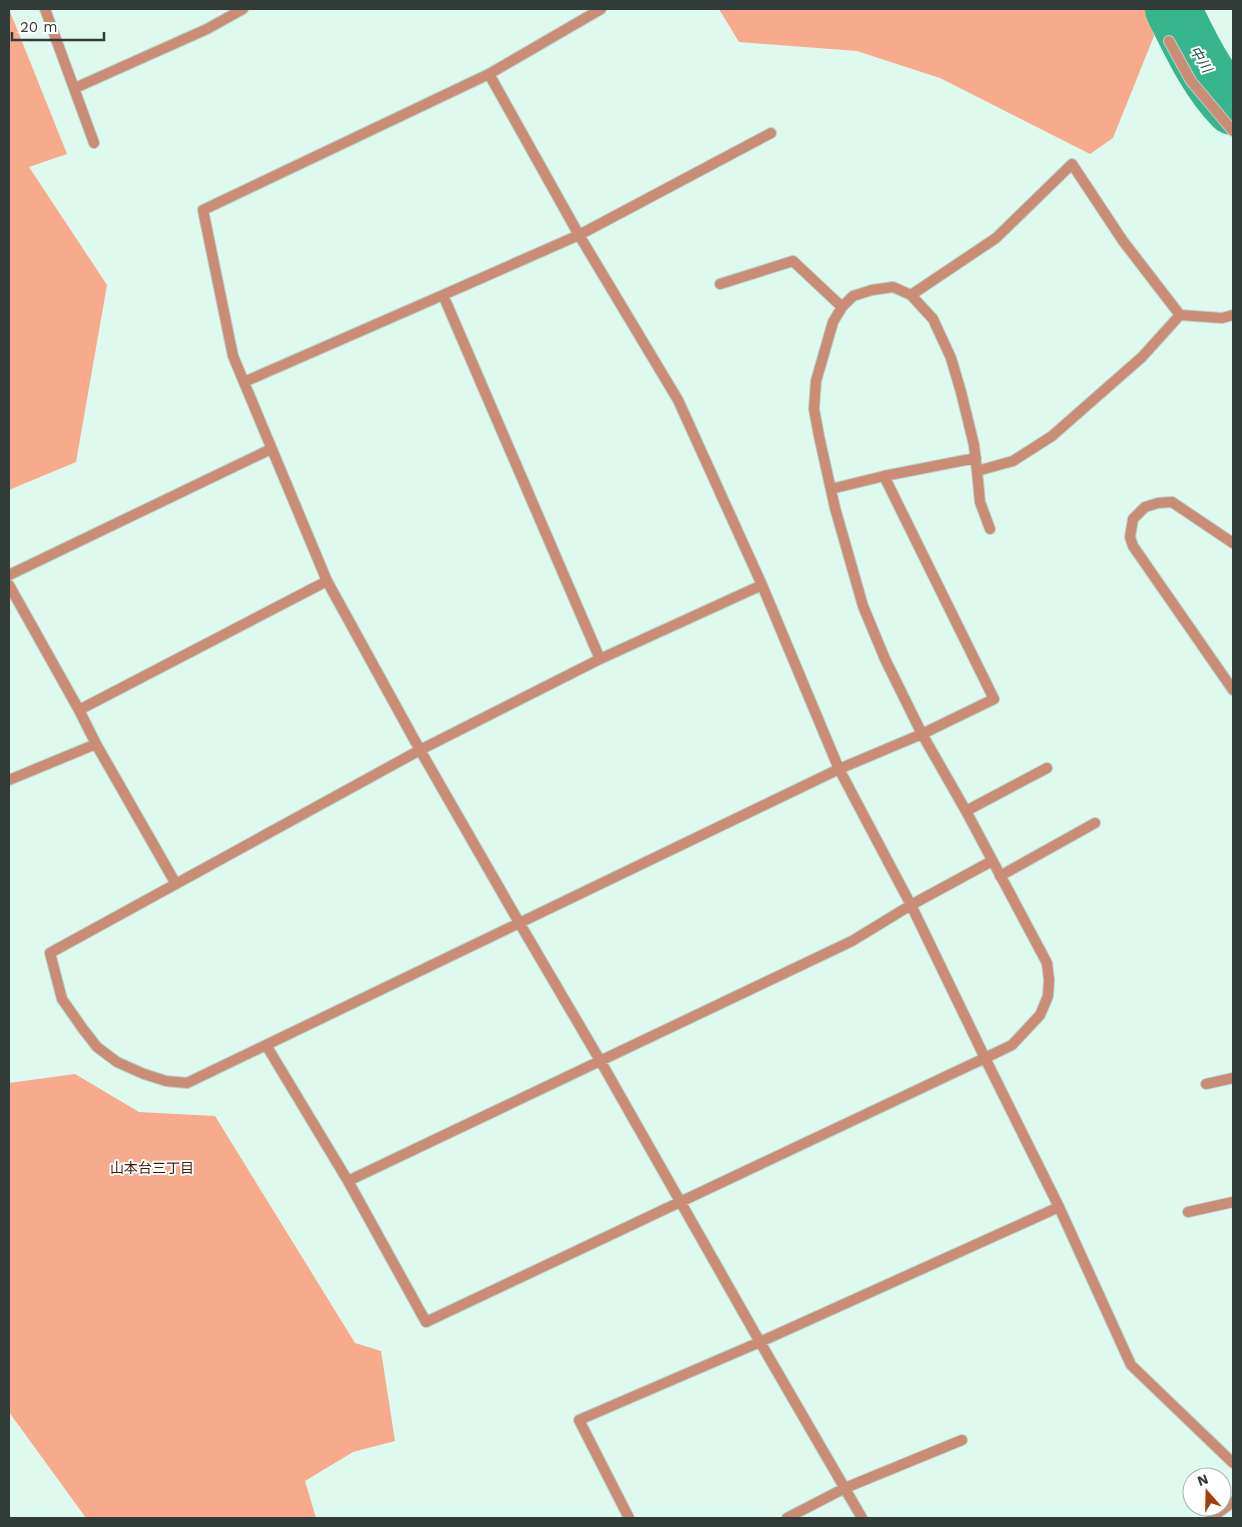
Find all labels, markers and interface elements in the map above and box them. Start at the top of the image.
scale bar [12,10,105,42]
text: 20 m [20,18,58,36]
water label: 中川 [1187,43,1216,77]
district label: 山本台三丁目 [110,1160,194,1176]
north arrow [1182,1467,1232,1517]
text: N [1195,1470,1210,1489]

